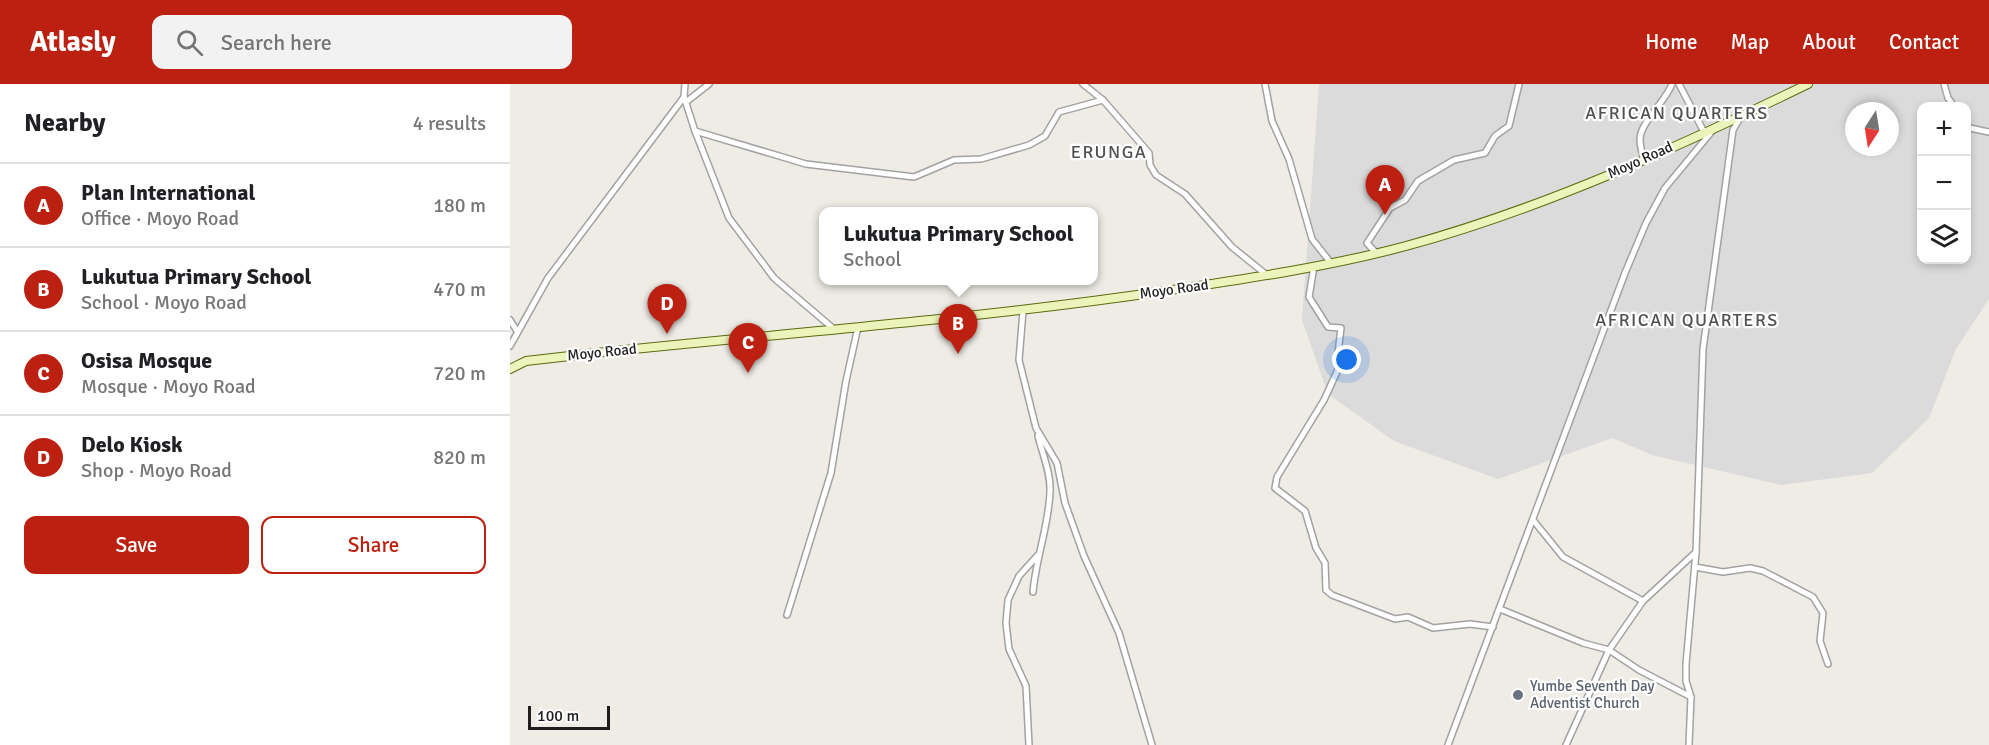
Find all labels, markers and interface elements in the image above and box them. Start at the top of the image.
search box [152,15,572,69]
text: Atlasly [30,25,116,59]
icon: search [173,26,206,59]
text: Search here [221,29,332,56]
text: Home [1645,29,1698,55]
text: Map [1731,29,1769,55]
text: About [1802,29,1856,55]
text: Contact [1889,29,1959,55]
district label: AFRICAN QUARTERS [1585,102,1769,124]
north arrow [1845,102,1899,156]
map controls [1917,102,1971,264]
button: + [1917,102,1971,156]
text: Nearby [24,107,105,139]
text: 4 results [413,111,486,136]
street label: Moyo Road [1604,138,1676,182]
district label: ERUNGA [1071,141,1147,163]
button: − [1917,156,1971,210]
pin: A [1366,166,1404,215]
text: Plan International [81,179,255,206]
text: A [37,193,50,218]
text: 180 m [433,193,486,218]
text: Office · Moyo Road [81,206,239,231]
popup [819,207,1098,285]
button: layers [1917,210,1971,264]
text: Lukutua Primary School [843,220,1074,247]
text: School [843,247,901,272]
text: Lukutua Primary School [81,263,311,290]
street label: Moyo Road [1138,275,1210,303]
text: B [37,277,50,302]
text: 470 m [433,277,486,302]
pin: D [648,284,686,334]
text: School · Moyo Road [81,290,247,315]
pin: B [938,304,978,354]
district label: AFRICAN QUARTERS [1595,309,1779,331]
pin: C [728,324,768,373]
street label: Moyo Road [566,339,638,365]
your location [1332,345,1361,374]
text: Osisa Mosque [81,347,212,374]
text: C [37,361,50,386]
text: 720 m [433,361,486,386]
text: Mosque · Moyo Road [81,374,256,399]
text: Delo Kiosk [81,431,183,458]
text: D [37,445,50,470]
text: 820 m [433,445,486,470]
text: Shop · Moyo Road [81,458,232,483]
button: Save [24,516,249,574]
button: Share [261,516,486,574]
place label: Yumbe Seventh Day Adventist Church [1530,677,1655,712]
marker: Yumbe Seventh Day Adventist Church [1511,688,1525,702]
scale bar [528,703,610,730]
text: 100 m [537,706,579,726]

